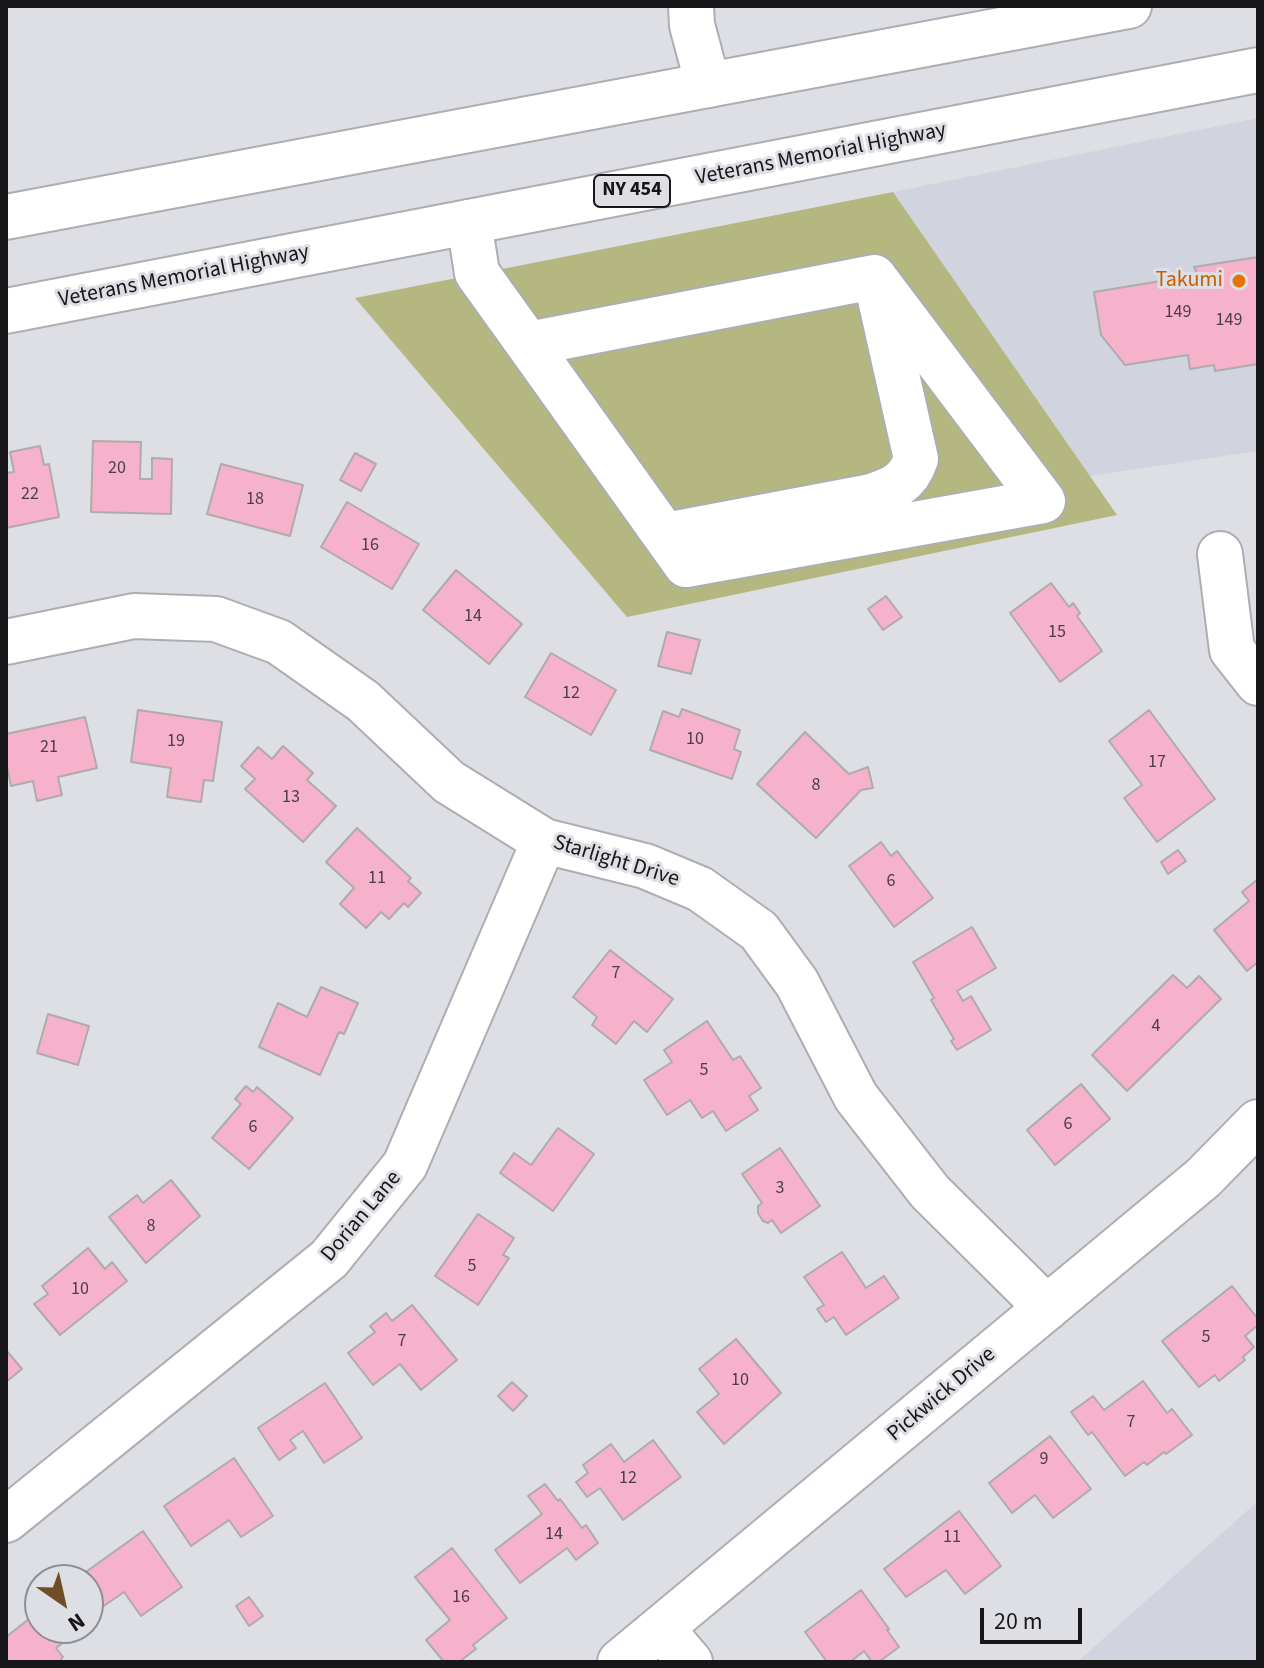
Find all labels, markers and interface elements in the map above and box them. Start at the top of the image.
street label: Veterans Memorial Highway [694,118,948,192]
road number: NY 454 [594,175,670,207]
street label: Veterans Memorial Highway [57,240,311,314]
place label: Takumi [1156,268,1223,294]
marker: Takumi [1230,272,1248,290]
house number: 149 [1165,302,1191,324]
house number: 149 [1216,310,1242,332]
house number: 20 [108,458,126,480]
house number: 22 [21,484,39,506]
house number: 18 [246,489,264,511]
house number: 16 [361,535,379,557]
house number: 14 [464,606,482,628]
house number: 15 [1048,622,1066,644]
house number: 12 [562,683,580,705]
house number: 10 [686,729,704,751]
house number: 19 [167,731,185,753]
house number: 21 [40,737,58,759]
house number: 17 [1148,752,1166,774]
house number: 8 [812,775,820,797]
house number: 13 [282,787,300,809]
street label: Starlight Drive [550,830,682,894]
house number: 11 [368,868,386,890]
house number: 6 [887,871,895,893]
house number: 7 [612,963,620,985]
house number: 4 [1152,1016,1160,1038]
house number: 5 [700,1060,708,1082]
house number: 6 [1064,1114,1072,1136]
house number: 6 [249,1117,257,1139]
street label: Dorian Lane [316,1166,408,1268]
house number: 3 [776,1178,784,1200]
house number: 8 [147,1216,155,1238]
house number: 5 [468,1256,476,1278]
house number: 10 [71,1279,89,1301]
house number: 5 [1202,1327,1210,1349]
house number: 7 [398,1331,406,1353]
street label: Pickwick Drive [883,1342,1001,1448]
house number: 10 [731,1370,749,1392]
house number: 7 [1127,1412,1135,1434]
house number: 9 [1040,1449,1048,1471]
house number: 12 [619,1468,637,1490]
house number: 14 [545,1524,563,1546]
house number: 11 [943,1527,961,1549]
north arrow [24,1564,104,1644]
house number: 16 [452,1587,470,1609]
scale bar [984,1592,1086,1642]
text: 20 m [994,1604,1043,1639]
text: N [61,1605,91,1640]

